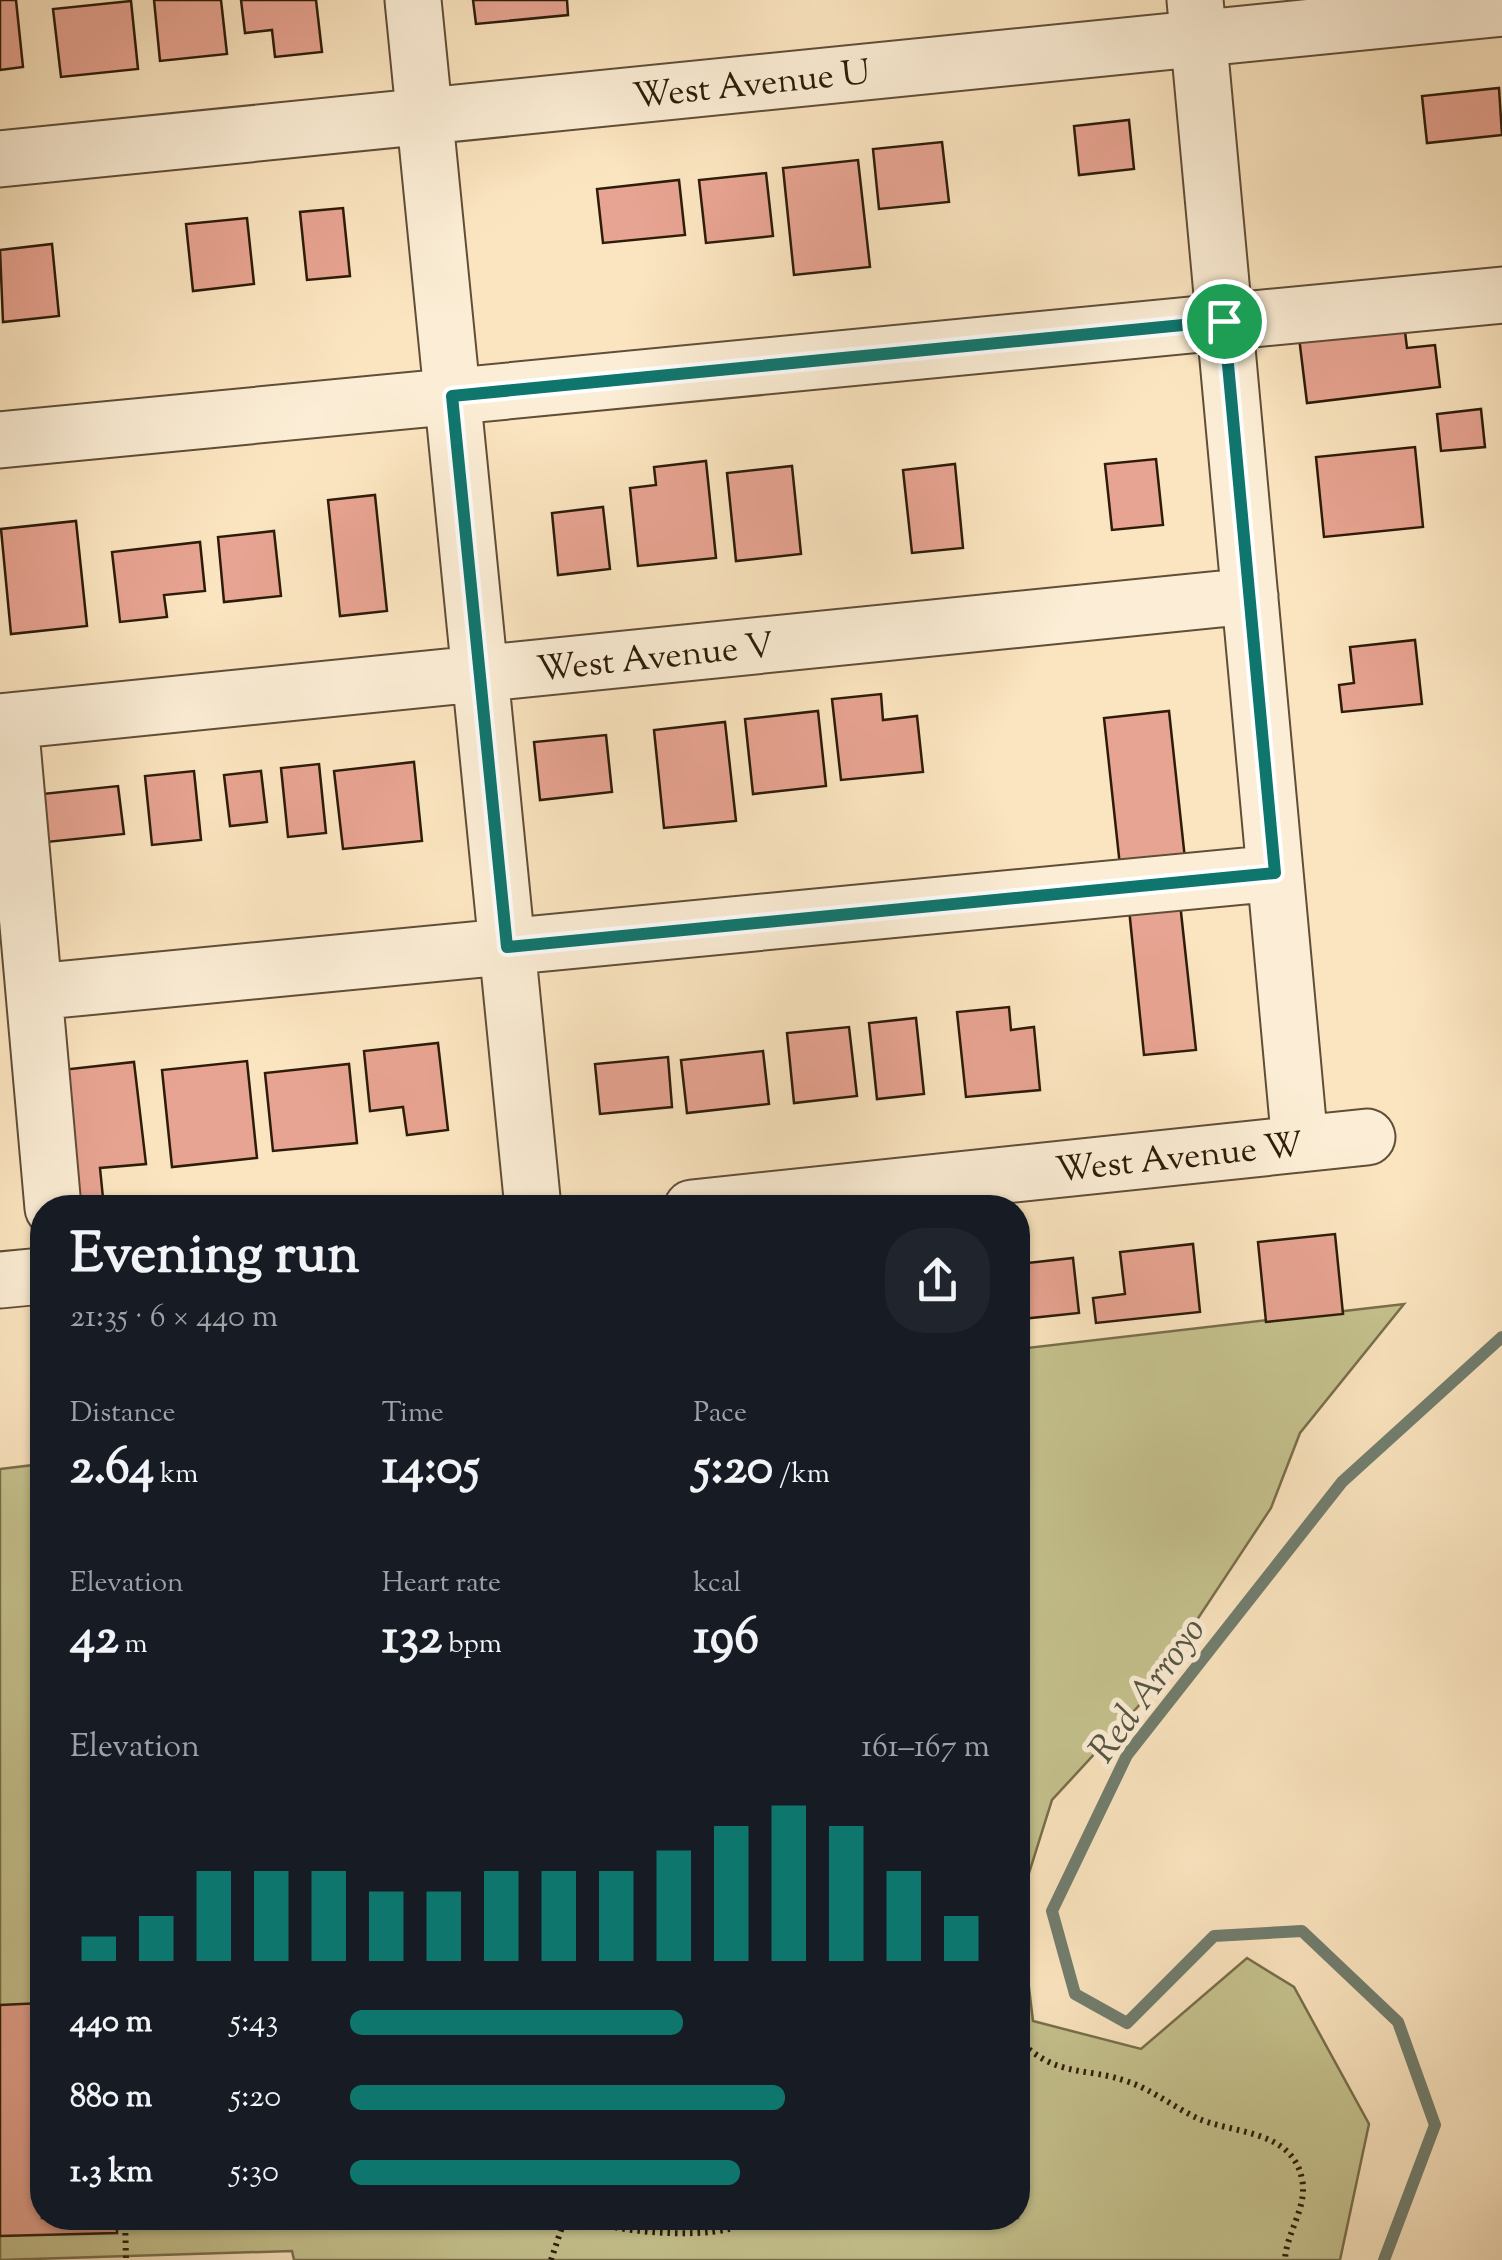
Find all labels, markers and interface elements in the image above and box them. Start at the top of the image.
street label: West Avenue U [630,49,872,124]
pin [1182,279,1267,364]
icon: arrive [1197,294,1252,349]
street label: West Avenue V [535,622,776,697]
street label: West Avenue W [1053,1121,1306,1198]
text: Evening run [70,1218,359,1297]
button: share [885,1228,990,1333]
text: 21:35 · 6 × 440 m [70,1295,278,1341]
text: Distance [70,1394,176,1434]
text: Time [382,1394,444,1434]
text: Pace [693,1394,747,1434]
text: 2.64 [70,1434,154,1506]
text: 14:05 [382,1434,480,1506]
text: 5:20 [693,1434,773,1506]
text: km [154,1455,199,1495]
text: /km [773,1455,830,1495]
text: Elevation [70,1564,184,1604]
text: Heart rate [382,1564,501,1604]
text: kcal [693,1564,741,1604]
text: 42 [70,1604,119,1676]
text: 132 [382,1604,442,1676]
text: 196 [693,1604,759,1676]
water label: Red Arroyo [1078,1607,1221,1775]
text: m [119,1625,148,1665]
text: bpm [442,1625,502,1665]
text: Elevation [70,1725,200,1771]
text: 161–167 m [861,1725,990,1771]
text: 440 m [70,2000,152,2046]
text: 5:43 [230,2000,278,2046]
text: 880 m [70,2075,152,2121]
text: 5:20 [230,2075,281,2121]
text: 1.3 km [70,2150,153,2196]
text: 5:30 [230,2150,279,2196]

